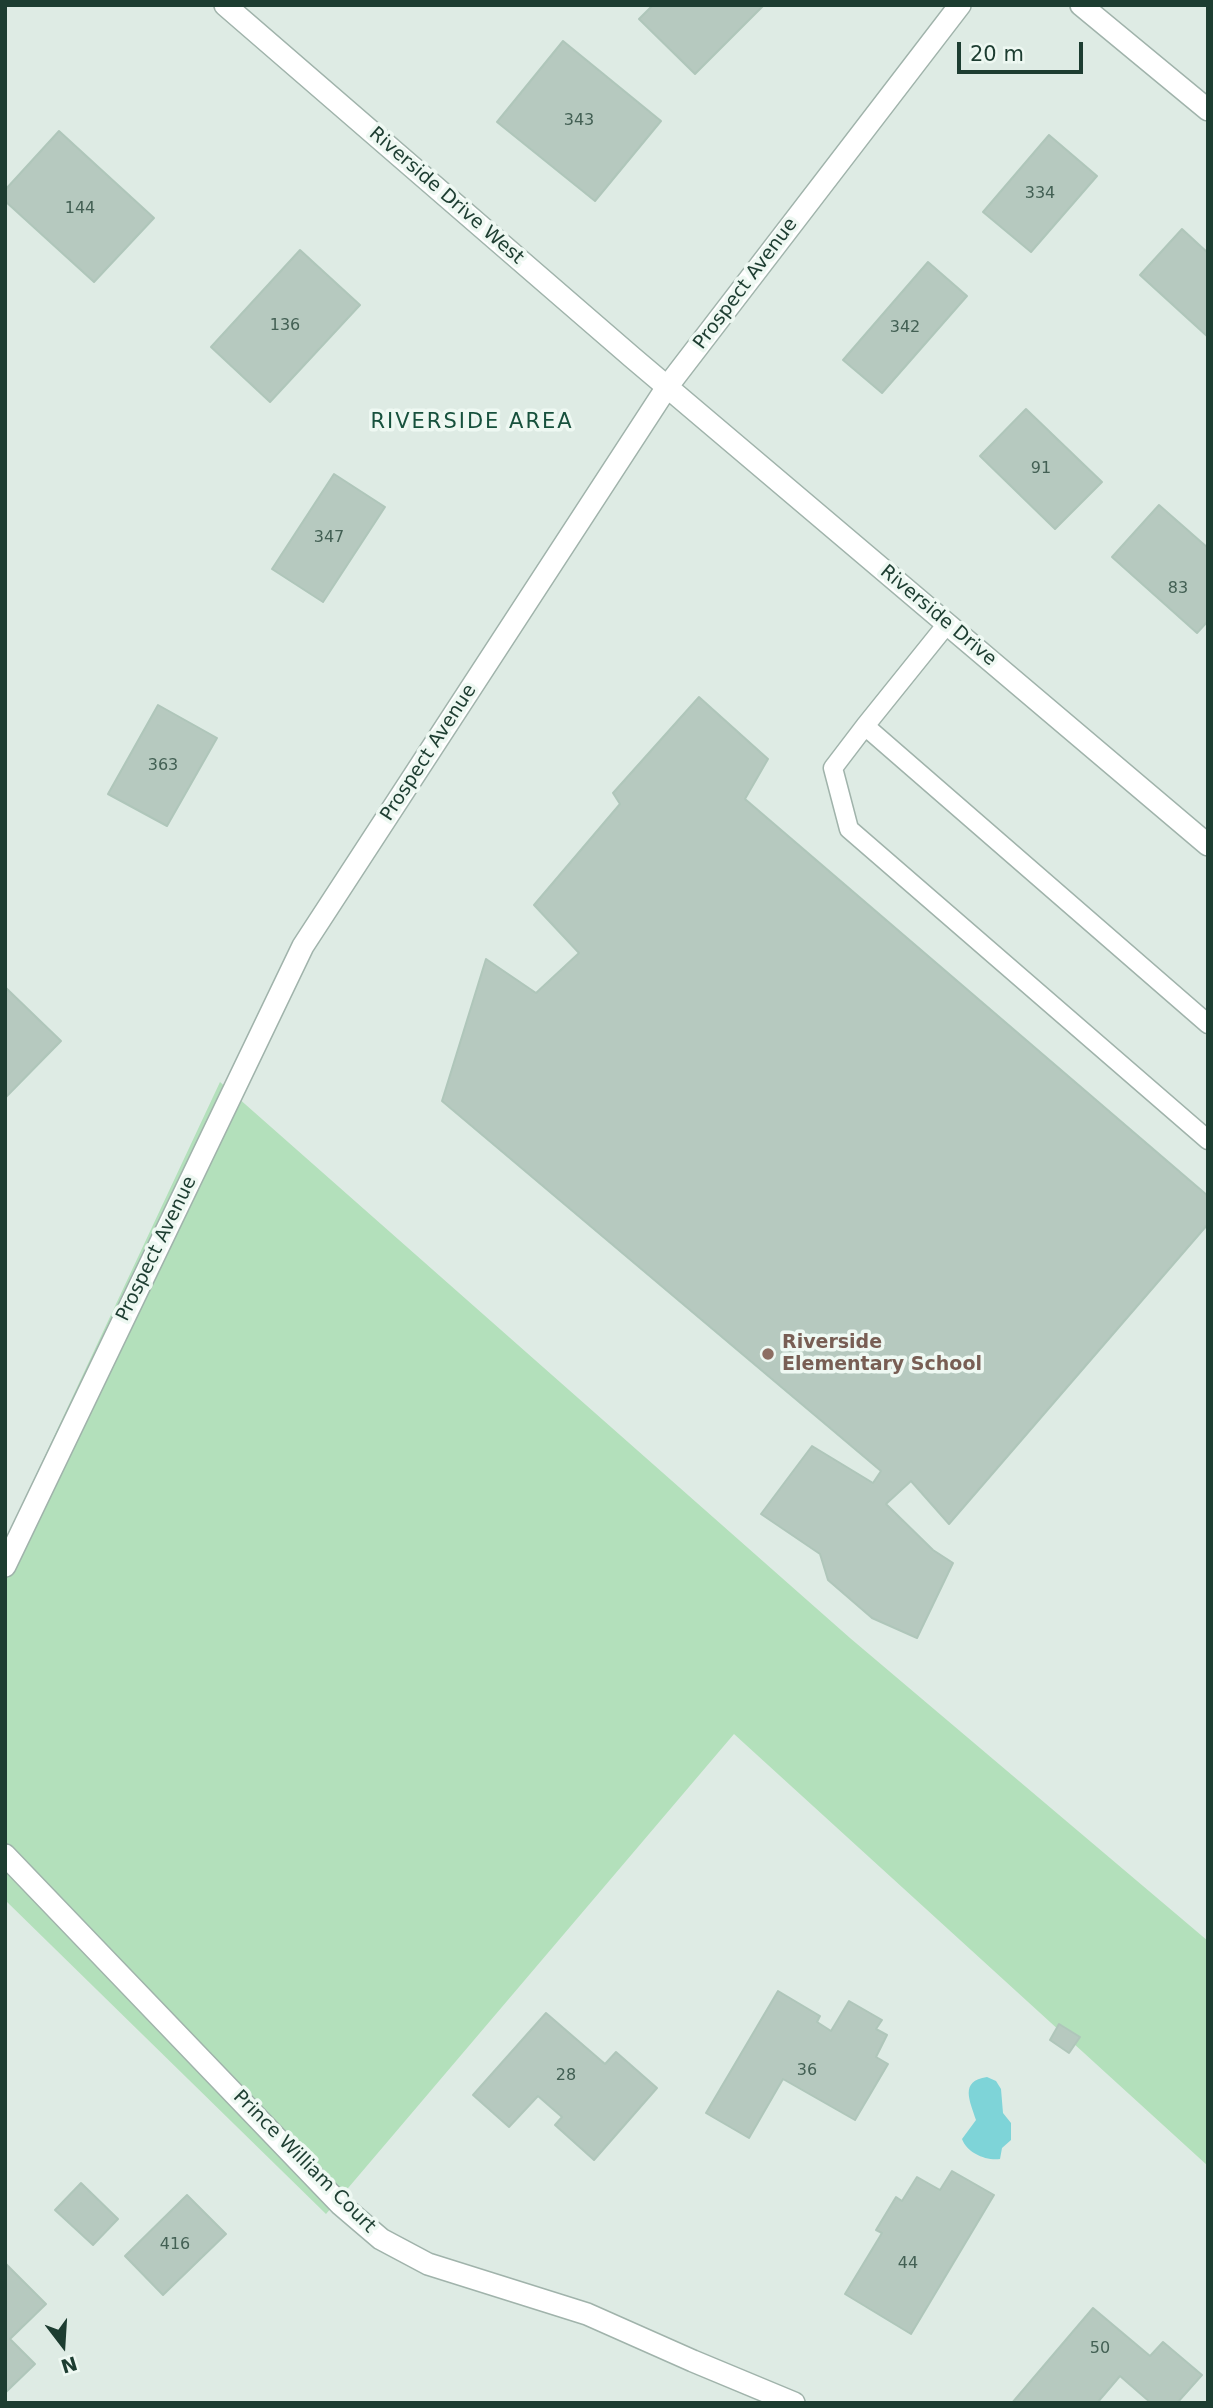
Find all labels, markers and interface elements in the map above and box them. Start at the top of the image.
scale bar [961,28,1087,72]
text: 20 m [970,42,1024,66]
house number: 343 [564,111,594,131]
street label: Riverside Drive West [364,123,528,269]
house number: 334 [1025,184,1055,204]
house number: 144 [65,199,95,219]
street label: Prospect Avenue [689,214,803,354]
house number: 136 [270,316,300,336]
house number: 342 [890,318,920,338]
district label: RIVERSIDE AREA [372,410,572,436]
house number: 91 [1031,459,1051,479]
house number: 347 [314,528,344,548]
street label: Riverside Drive [875,561,1001,671]
house number: 83 [1168,579,1188,599]
street label: Prospect Avenue [376,680,482,826]
house number: 363 [148,756,178,776]
street label: Prospect Avenue [112,1173,202,1325]
place label: Riverside Elementary School [782,1332,982,1376]
marker: Riverside Elementary School [760,1346,776,1362]
house number: 36 [797,2061,817,2081]
house number: 28 [556,2066,576,2086]
street label: Prince William Court [228,2086,380,2238]
house number: 416 [160,2235,190,2255]
house number: 44 [898,2254,918,2274]
north arrow [28,2310,98,2380]
house number: 50 [1090,2339,1110,2359]
text: N [58,2352,80,2378]

